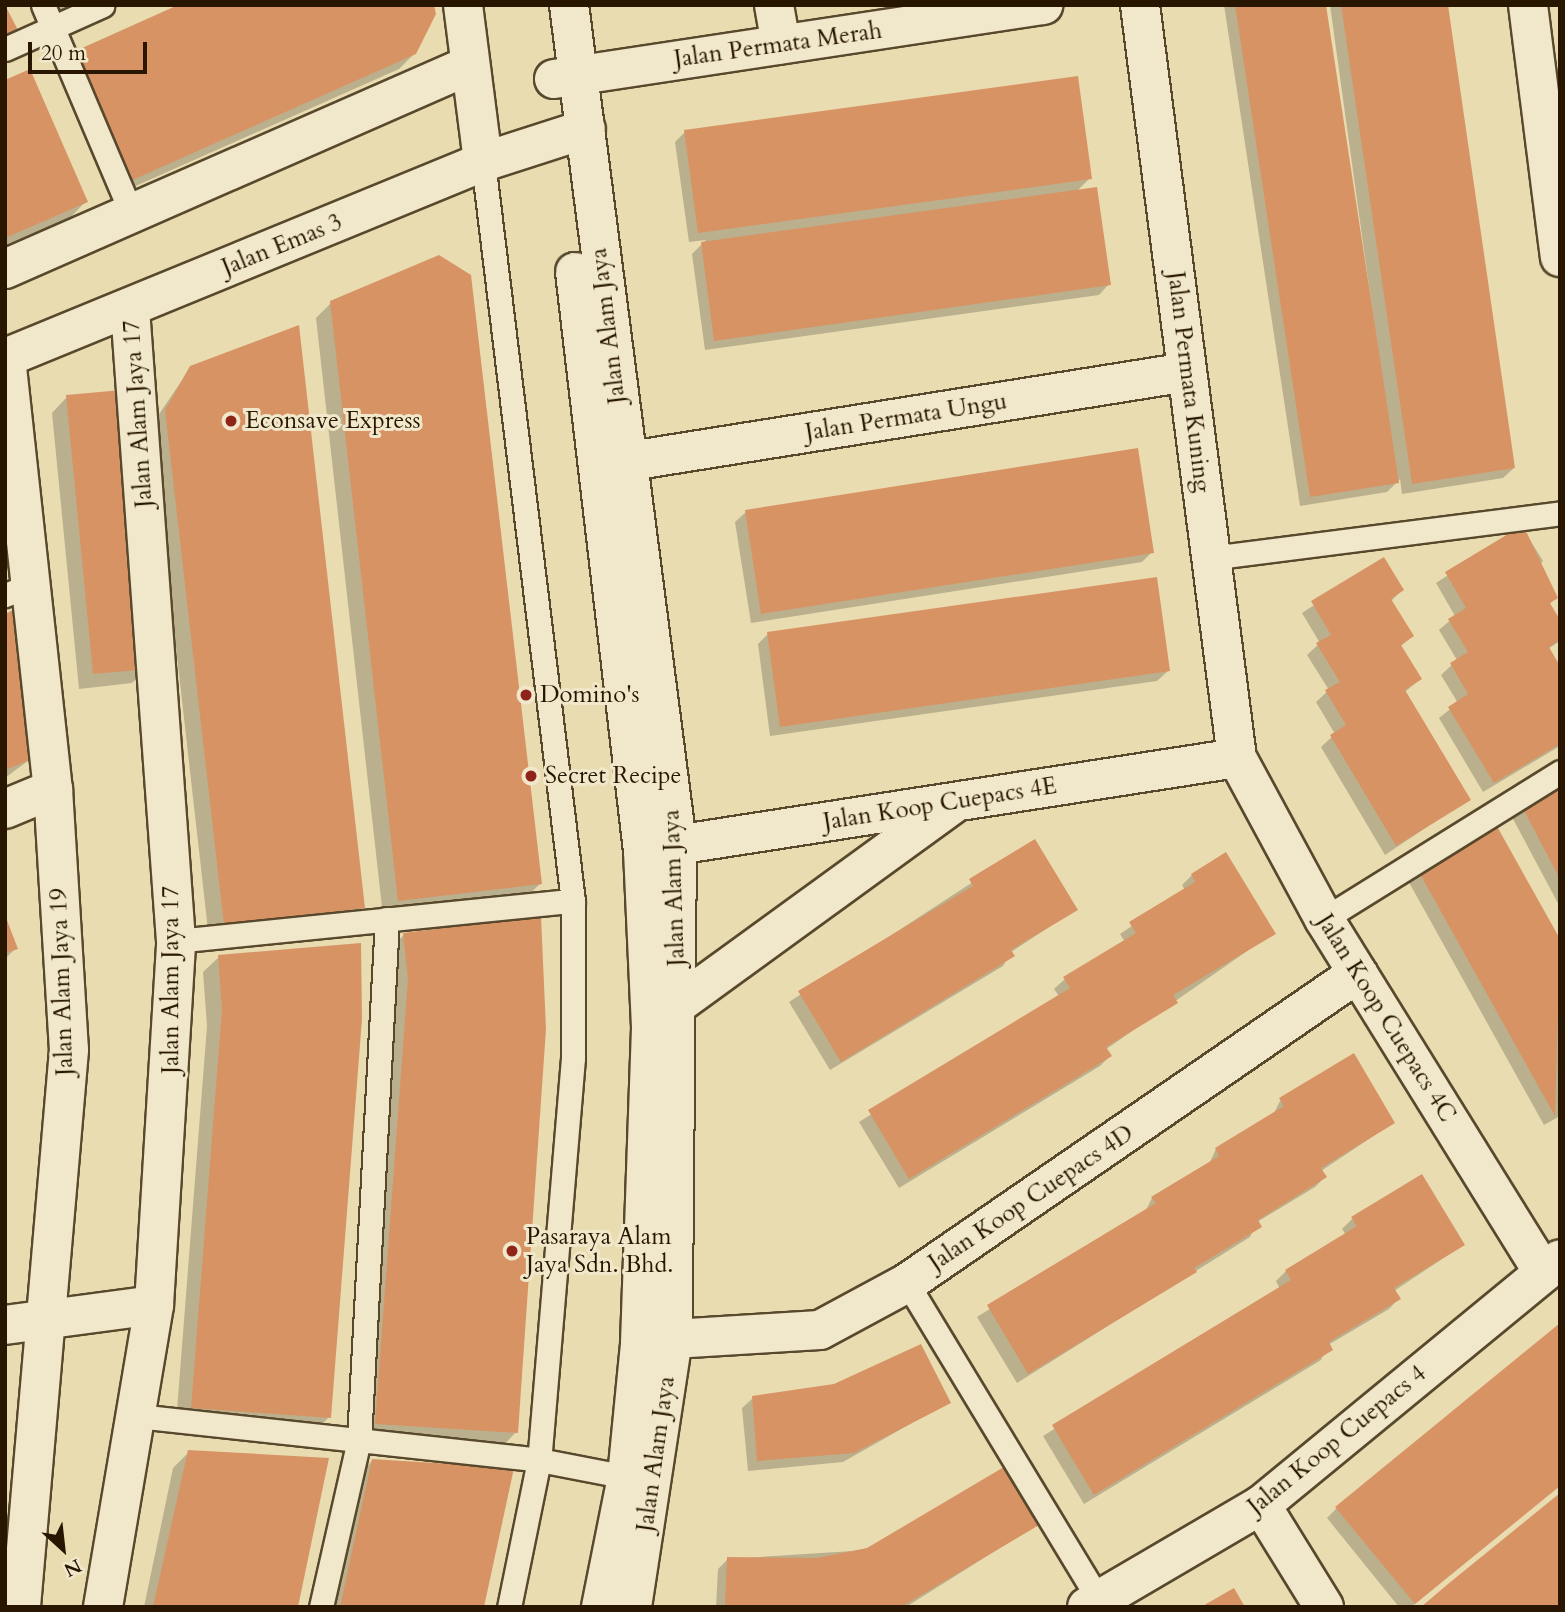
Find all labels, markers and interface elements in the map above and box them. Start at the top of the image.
street label: Jalan Permata Merah [672,16,884,74]
scale bar [32,28,150,72]
text: 20 m [41,39,86,68]
street label: Jalan Emas 3 [218,208,346,282]
street label: Jalan Alam Jaya [584,246,632,406]
street label: Jalan Permata Kuning [1161,270,1217,494]
street label: Jalan Alam Jaya 17 [117,319,159,509]
street label: Jalan Permata Ungu [803,387,1009,447]
place label: Econsave Express [245,407,420,435]
marker: Econsave Express [223,413,239,429]
place label: Domino's [540,681,640,709]
marker: Domino's [518,687,534,703]
place label: Secret Recipe [545,762,681,790]
marker: Secret Recipe [523,768,539,784]
street label: Jalan Koop Cuepacs 4E [821,771,1059,837]
street label: Jalan Alam Jaya [657,809,691,967]
street label: Jalan Alam Jaya 17 [157,886,185,1074]
street label: Jalan Alam Jaya 19 [44,888,80,1076]
street label: Jalan Koop Cuepacs 4C [1310,909,1462,1127]
street label: Jalan Koop Cuepacs 4D [923,1119,1139,1277]
place label: Pasaraya Alam Jaya Sdn. Bhd. [526,1223,673,1279]
marker: Pasaraya Alam Jaya Sdn. Bhd. [504,1243,520,1259]
street label: Jalan Koop Cuepacs 4 [1242,1359,1432,1521]
street label: Jalan Alam Jaya [631,1374,681,1534]
north arrow [28,1514,98,1584]
text: N [59,1552,86,1583]

